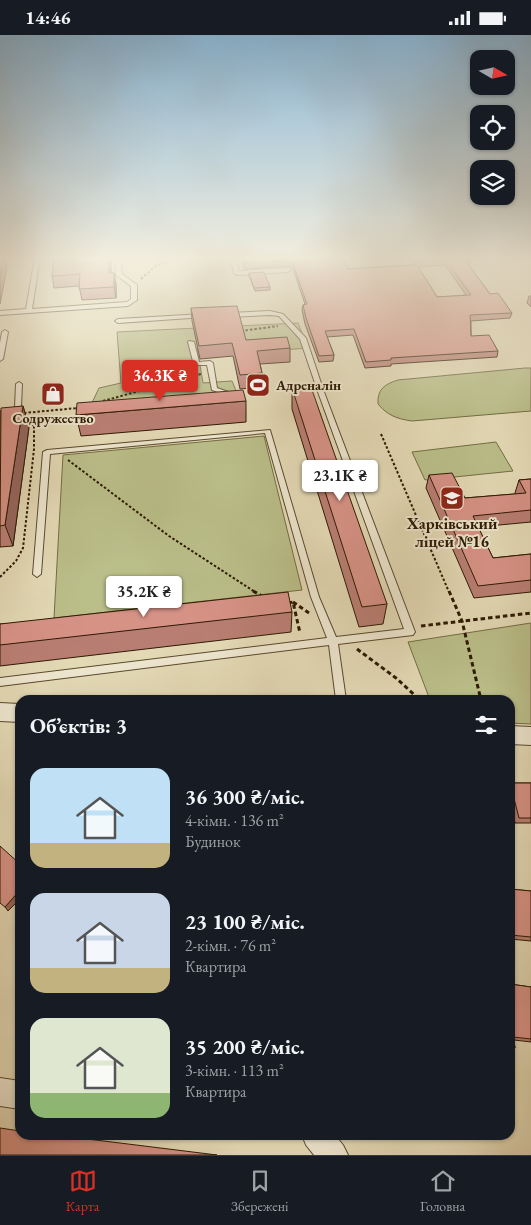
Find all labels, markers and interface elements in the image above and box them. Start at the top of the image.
text: 14:46 [25,5,71,30]
north arrow [470,50,515,95]
map controls [470,50,515,205]
button: locate [470,105,515,150]
button: layers [470,160,515,205]
pin: 36.3K ₴ [114,359,206,402]
text: 36.3K ₴ [133,365,187,386]
sports icon: Адреналін [245,372,271,398]
place label: Адреналін [275,376,341,394]
shop icon: Содружество [40,381,66,407]
place label: Содружество [13,409,93,427]
pin: 23.1K ₴ [294,459,386,502]
text: 23.1K ₴ [313,465,367,486]
school or university icon: Харківський ліцей №16 [439,485,465,511]
place label: Харківський ліцей №16 [406,513,498,552]
pin: 35.2K ₴ [98,575,190,618]
text: 35.2K ₴ [117,581,171,602]
icon: filters [472,711,500,739]
text: Об’єктів: 3 [30,712,127,739]
text: 36 300 ₴/міс. [185,783,305,810]
icon: home [70,788,130,848]
text: 4-кімн. · 136 m² [185,810,284,831]
text: Будинок [185,831,241,852]
text: 23 100 ₴/міс. [185,908,305,935]
icon: home [70,913,130,973]
text: 2-кімн. · 76 m² [185,935,276,956]
text: Квартира [185,956,246,977]
text: 35 200 ₴/міс. [185,1033,305,1060]
icon: home [70,1038,130,1098]
text: 3-кімн. · 113 m² [185,1060,284,1081]
text: Квартира [185,1081,246,1102]
tab: Карта [66,1167,99,1215]
tab: Збережені [231,1167,288,1215]
tab: Головна [420,1167,465,1215]

